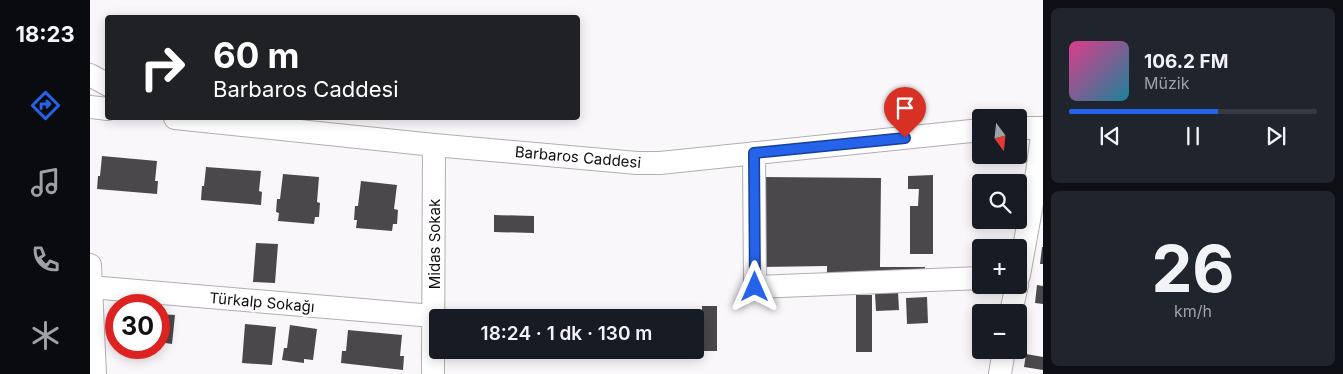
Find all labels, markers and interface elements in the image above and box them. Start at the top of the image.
text: 18:23 [15,21,75,47]
text: 60 m [213,34,300,76]
icon: right [130,35,195,100]
text: 106.2 FM [1144,50,1228,73]
text: Müzik [1144,73,1189,93]
text: Barbaros Caddesi [213,76,398,102]
pin [884,87,926,138]
icon: directions [28,88,63,123]
icon: arrive [891,94,919,122]
north arrow [972,109,1028,164]
map controls [972,109,1027,359]
icon: previous [1096,122,1124,150]
icon: pause [1179,122,1207,150]
icon: next [1262,122,1290,150]
street label: Barbaros Caddesi [514,142,642,172]
icon: music [28,165,63,200]
button: search [972,174,1027,229]
street label: Midas Sokak [425,198,444,289]
text: 26 [1151,229,1235,308]
button: + [972,239,1027,294]
icon: phone [28,242,63,277]
position arrow [728,260,780,312]
street label: Türkalp Sokağı [209,288,315,316]
speed limit sign: 30 [105,294,170,359]
text: km/h [1174,301,1212,321]
button: − [972,304,1027,359]
icon: climate [28,318,63,353]
text: 18:24 · 1 dk · 130 m [481,322,652,345]

